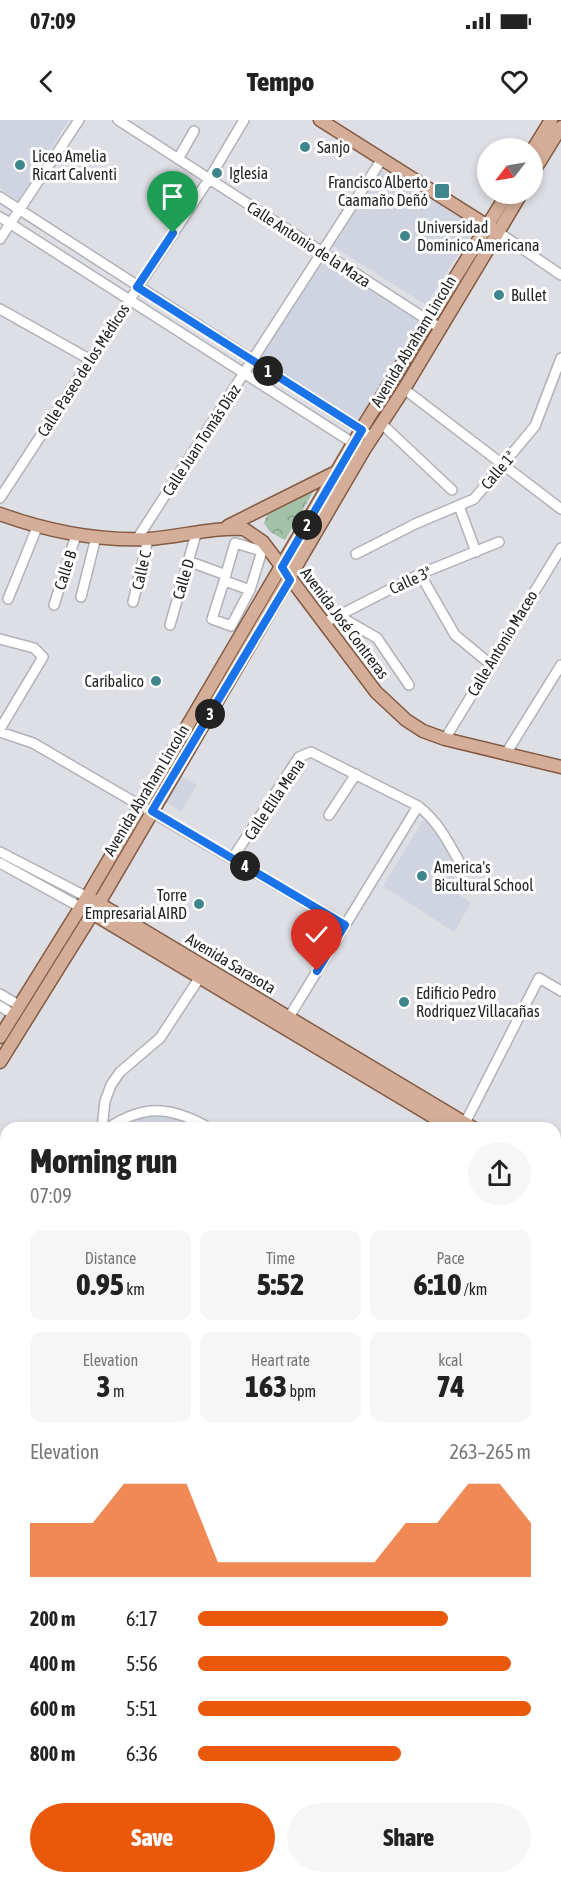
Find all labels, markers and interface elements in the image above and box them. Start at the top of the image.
text: 07:09 [30,8,76,34]
icon: back [30,65,63,98]
icon: heart [498,65,531,98]
text: Tempo [247,66,314,97]
place label: Sanjo [317,138,350,157]
north arrow [477,138,543,204]
map controls [477,138,543,204]
marker: Sanjo [298,140,312,154]
place label: Liceo Amelia Ricart Calventi [32,147,117,183]
marker: Liceo Amelia Ricart Calventi [13,158,27,172]
place label: Iglesia [229,164,268,183]
marker: Iglesia [210,166,224,180]
pin [147,171,198,233]
place label: Francisco Alberto Caamaño Deñó [328,173,428,209]
icon: arrive [156,180,189,213]
marker: Francisco Alberto Caamaño Deñó [433,182,451,200]
street label: Calle Antonio de la Maza [244,197,374,291]
place label: Universidad Dominico Americana [417,218,539,254]
marker: Universidad Dominico Americana [398,229,412,243]
street label: Avenida Abraham Lincoln [367,272,459,410]
place label: Bullet [511,286,547,304]
marker: Bullet [492,288,506,302]
street label: Calle Paseo de los Médicos [33,300,133,440]
pin: 1 [253,356,283,386]
text: 1 [264,362,272,380]
street label: Calle Juan Tomás Díaz [158,381,244,499]
street label: Calle 1ª [477,447,519,493]
pin: 2 [292,510,322,540]
text: 2 [303,516,311,534]
street label: Calle B [50,548,80,592]
street label: Calle C [128,549,154,591]
street label: Calle D [169,557,197,601]
street label: Calle 3ª [386,563,434,597]
street label: Avenida José Contreras [297,564,393,682]
street label: Calle Antonio Maceo [463,587,541,699]
place label: Caribalico [85,672,144,690]
marker: Caribalico [149,674,163,688]
pin: 3 [195,699,225,729]
text: 3 [206,705,214,723]
street label: Avenida Abraham Lincoln [100,721,192,859]
street label: Calle Elila Mena [240,755,308,843]
pin: 4 [230,851,260,881]
text: 4 [241,857,249,875]
place label: America's Bicultural School [434,858,534,894]
marker: America's Bicultural School [415,869,429,883]
place label: Torre Empresarial AIRD [85,886,187,923]
marker: Torre Empresarial AIRD [192,897,206,911]
pin [291,909,342,971]
icon: check [300,918,333,951]
street label: Avenida Sarasota [183,929,279,997]
place label: Edificio Pedro Rodriquez Villacañas [416,984,540,1021]
marker: Edificio Pedro Rodriquez Villacañas [397,995,411,1009]
text: Morning run [30,1142,177,1180]
button: share [468,1142,531,1205]
text: 07:09 [30,1184,72,1207]
text: Distance [85,1249,136,1267]
text: Time [266,1249,295,1267]
text: Pace [436,1249,465,1267]
text: 0.95 [76,1267,124,1301]
text: 5:52 [257,1267,304,1301]
text: 6:10 [414,1267,461,1301]
text: km [124,1280,145,1298]
text: /km [461,1280,487,1298]
text: Elevation [83,1351,138,1369]
text: Heart rate [251,1351,310,1369]
text: kcal [438,1351,463,1369]
text: 3 [97,1369,111,1403]
text: 163 [245,1369,287,1403]
text: 74 [436,1369,465,1403]
text: m [111,1382,124,1400]
text: bpm [287,1382,316,1400]
text: Elevation [30,1440,99,1463]
text: 263–265 m [449,1440,531,1463]
text: 200 m [30,1607,75,1630]
text: 6:17 [126,1607,158,1630]
text: 400 m [30,1652,75,1675]
text: 5:56 [126,1652,158,1675]
text: 600 m [30,1697,75,1720]
text: 5:51 [126,1697,158,1720]
text: 800 m [30,1742,75,1765]
text: 6:36 [126,1742,158,1765]
button: Save [30,1803,275,1872]
button: Share [287,1803,531,1872]

